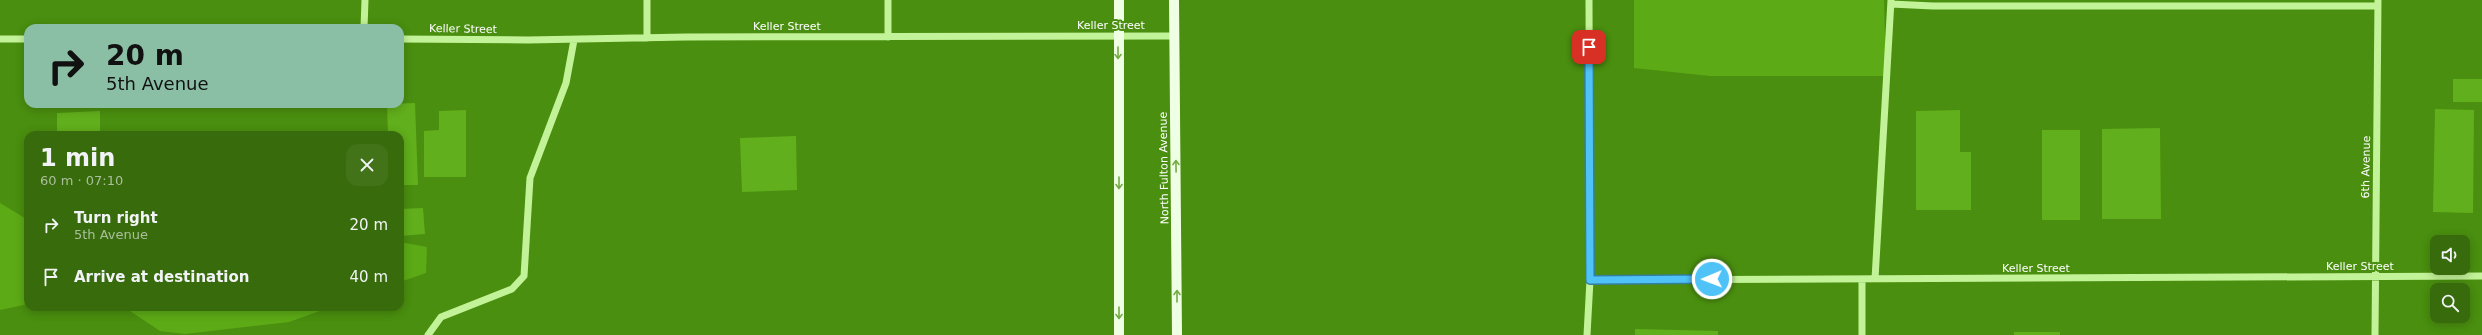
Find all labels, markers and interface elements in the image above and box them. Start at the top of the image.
street label: Keller Street [1077,19,1146,32]
street label: Keller Street [753,20,822,33]
street label: Keller Street [429,22,498,36]
pin [1572,30,1606,64]
icon: arrive [1578,36,1600,58]
text: 20 m [106,39,184,72]
icon: right [40,40,92,92]
one-way arrow [1114,46,1122,59]
text: 5th Avenue [106,73,209,94]
street label: North Fulton Avenue [1157,111,1171,224]
street label: 6th Avenue [2359,135,2373,198]
text: 1 min [40,144,115,172]
button: close [346,144,388,186]
one-way arrow [1172,160,1180,173]
text: 60 m · 07:10 [40,173,123,188]
one-way arrow [1115,176,1123,189]
text: Turn right [74,209,158,227]
icon: right [40,214,62,236]
text: 20 m [350,216,388,234]
text: 5th Avenue [74,227,148,242]
map controls [2430,235,2470,323]
button: sound [2430,235,2470,275]
position arrow [1691,258,1733,300]
street label: Keller Street [2326,260,2395,273]
street label: Keller Street [2002,262,2071,275]
icon: arrive [40,266,62,288]
text: Arrive at destination [74,268,249,286]
text: 40 m [350,268,388,286]
button: search [2430,283,2470,323]
one-way arrow [1173,290,1181,303]
one-way arrow [1115,306,1123,319]

